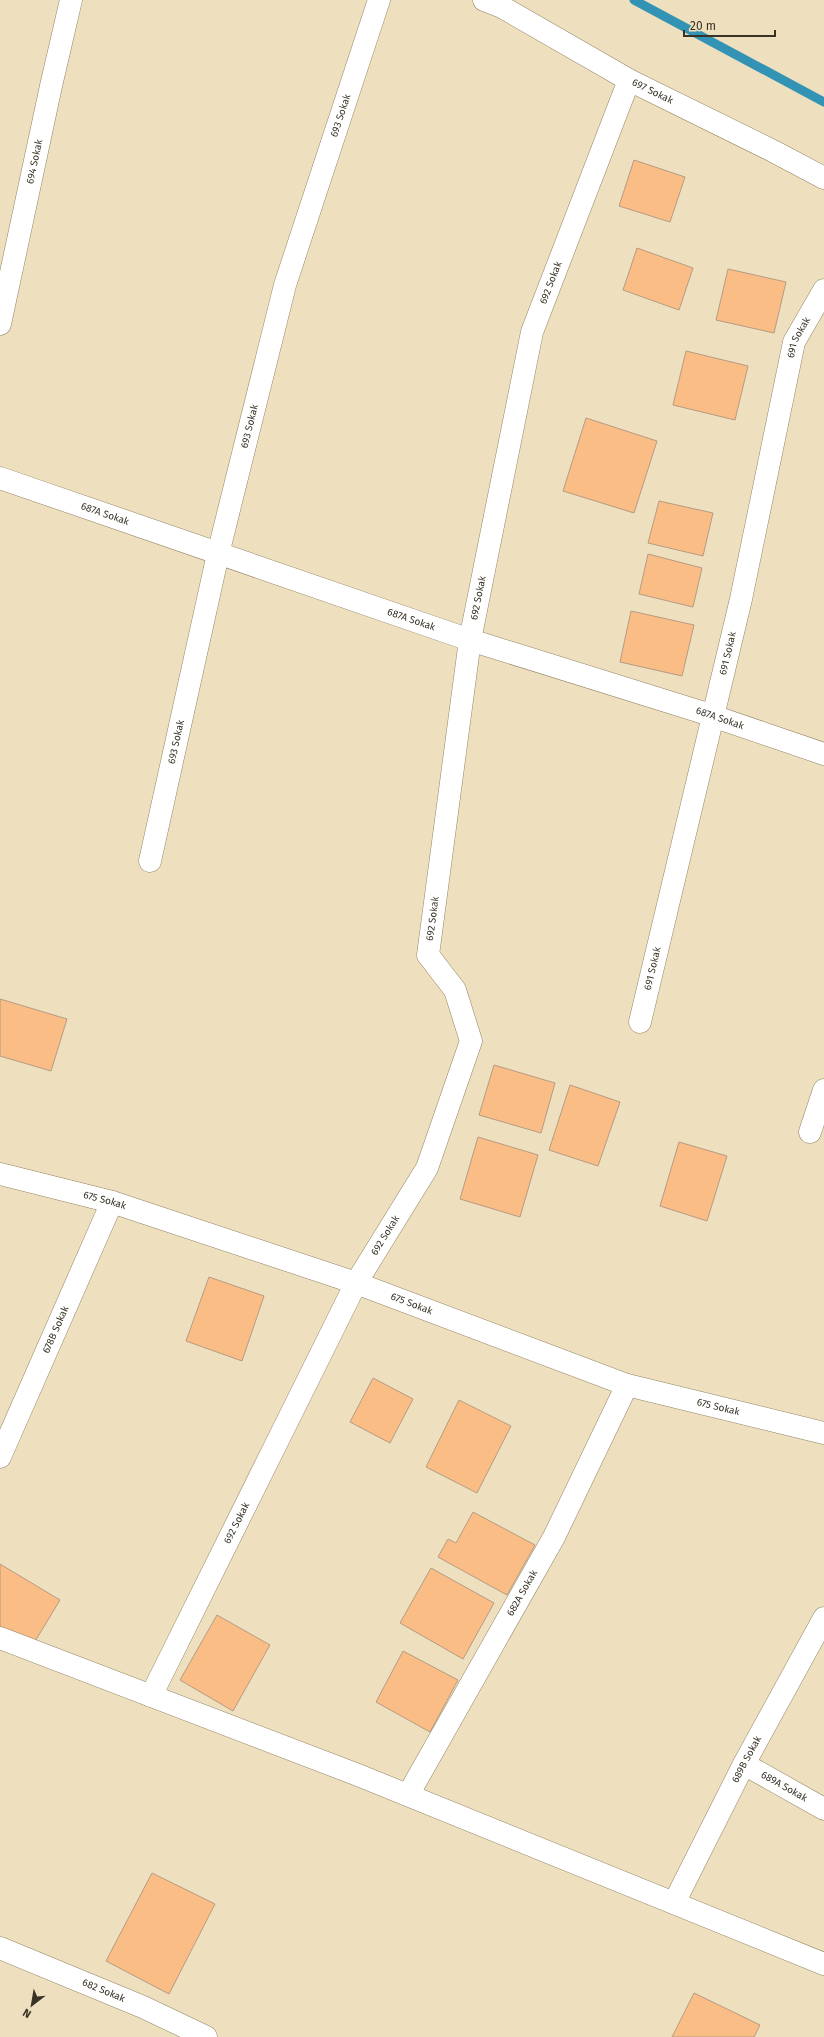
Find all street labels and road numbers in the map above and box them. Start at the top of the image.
street label: 697 Sokak [630,76,676,107]
street label: 693 Sokak [328,92,354,139]
street label: 694 Sokak [24,137,46,185]
street label: 692 Sokak [537,259,565,306]
street label: 691 Sokak [785,314,814,359]
street label: 693 Sokak [239,402,261,450]
street label: 687A Sokak [79,500,131,528]
street label: 692 Sokak [468,574,489,621]
street label: 687A Sokak [386,606,438,634]
street label: 691 Sokak [717,630,739,676]
street label: 687A Sokak [694,705,746,732]
street label: 693 Sokak [166,718,187,765]
street label: 692 Sokak [424,895,442,942]
street label: 691 Sokak [642,945,664,991]
street label: 675 Sokak [82,1189,128,1213]
street label: 692 Sokak [369,1213,403,1258]
street label: 675 Sokak [389,1291,435,1318]
street label: 678B Sokak [40,1303,72,1355]
street label: 675 Sokak [695,1396,742,1418]
street label: 692 Sokak [222,1500,253,1546]
street label: 682A Sokak [504,1567,540,1618]
street label: 689B Sokak [729,1733,765,1785]
street label: 689A Sokak [759,1769,810,1805]
street label: 682 Sokak [80,1977,128,2005]

